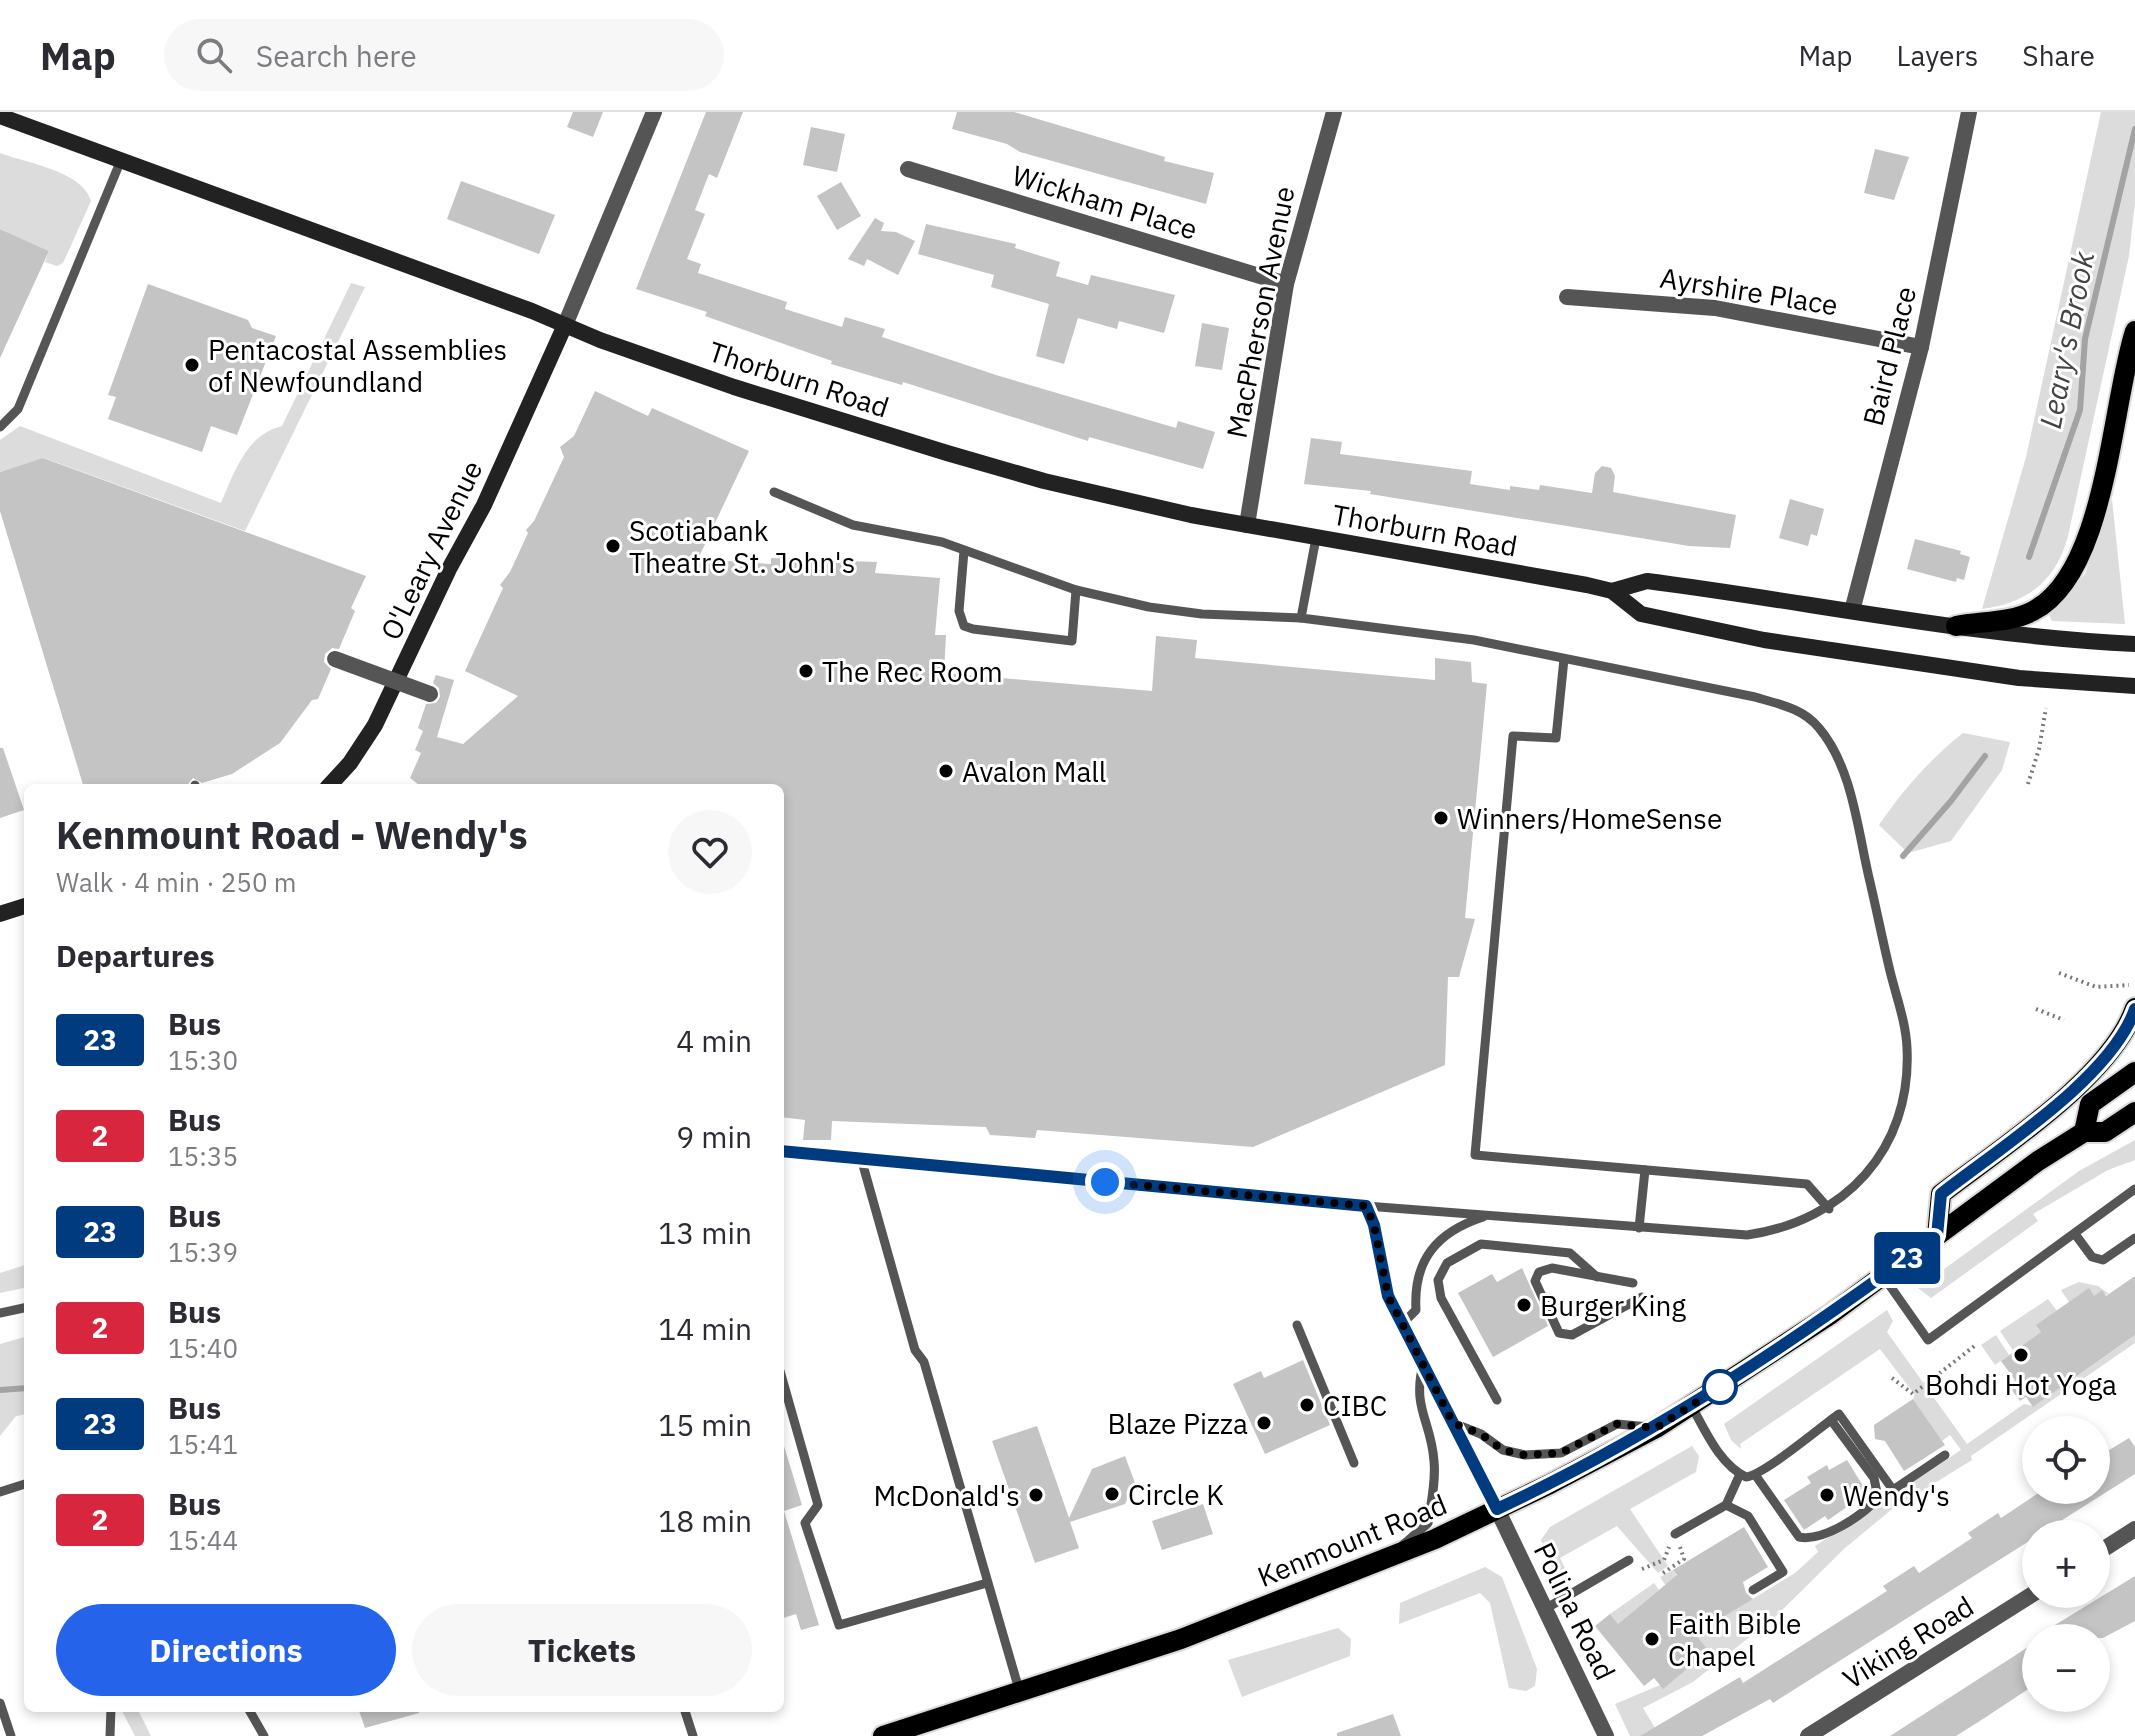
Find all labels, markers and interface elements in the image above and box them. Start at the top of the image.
search box [164,19,724,91]
text: Map [40,31,116,80]
icon: search [192,33,236,77]
text: Search here [256,36,417,75]
text: Map [1798,37,1852,74]
text: Layers [1896,37,1978,74]
text: Share [2022,37,2095,74]
street label: Wickham Place [1008,156,1202,248]
street label: MacPherson Avenue [1217,183,1303,441]
water label: Leary's Brook [2030,248,2102,432]
street label: Ayrshire Place [1658,259,1840,323]
street label: Baird Place [1854,283,1924,429]
place label: Pentacostal Assemblies of Newfoundland [208,331,507,400]
street label: Thorburn Road [704,332,894,426]
marker: Pentacostal Assemblies of Newfoundland [183,356,201,374]
street label: O'Leary Avenue [372,454,490,646]
street label: Thorburn Road [1330,496,1520,564]
place label: Scotiabank Theatre St. John's [629,512,855,581]
marker: Scotiabank Theatre St. John's [604,537,622,555]
place label: The Rec Room [822,653,1003,690]
marker: The Rec Room [797,662,815,680]
place label: Avalon Mall [962,753,1106,790]
marker: Avalon Mall [937,762,955,780]
place label: Winners/HomeSense [1457,800,1722,837]
marker: Winners/HomeSense [1432,809,1450,827]
text: Kenmount Road - Wendy's [56,810,528,859]
button: heart [668,810,752,894]
text: Walk · 4 min · 250 m [56,865,296,899]
text: Departures [56,936,215,975]
text: Bus [168,1004,221,1043]
text: 23 [83,1021,117,1058]
text: 4 min [676,1021,752,1060]
text: 15:30 [168,1043,238,1077]
text: Bus [168,1100,221,1139]
text: 2 [92,1117,108,1154]
text: 9 min [676,1117,752,1156]
text: 15:35 [168,1139,238,1173]
your location [1085,1162,1125,1202]
text: Bus [168,1196,221,1235]
text: 23 [83,1213,117,1250]
text: 13 min [658,1213,752,1252]
line badge: 23 [1871,1232,1943,1284]
text: 15:39 [168,1235,238,1269]
text: 23 [1890,1239,1924,1276]
place label: Burger King [1540,1287,1686,1324]
text: Bus [168,1292,221,1331]
marker: Burger King [1515,1296,1533,1314]
text: 2 [92,1309,108,1346]
text: 14 min [658,1309,752,1348]
text: 15:40 [168,1331,238,1365]
marker: Bohdi Hot Yoga [2012,1346,2030,1364]
place label: Bohdi Hot Yoga [1925,1366,2117,1403]
unlabelled marker [1703,1370,1737,1404]
place label: CIBC [1323,1387,1387,1424]
text: Bus [168,1388,221,1427]
marker: CIBC [1298,1396,1316,1414]
text: 23 [83,1405,117,1442]
text: 15 min [658,1405,752,1444]
place label: Blaze Pizza [1108,1405,1248,1442]
marker: Blaze Pizza [1255,1414,1273,1432]
map controls [2022,1416,2110,1712]
button: locate [2022,1416,2110,1504]
text: 15:41 [168,1427,238,1461]
place label: Circle K [1128,1476,1224,1513]
place label: McDonald's [874,1477,1020,1514]
place label: Wendy's [1843,1477,1950,1514]
text: Bus [168,1484,221,1523]
marker: Circle K [1103,1485,1121,1503]
street label: Kenmount Road [1252,1485,1452,1595]
marker: McDonald's [1027,1486,1045,1504]
marker: Wendy's [1818,1486,1836,1504]
text: 2 [92,1501,108,1538]
text: 18 min [658,1501,752,1540]
button: + [2022,1520,2110,1608]
text: 15:44 [168,1523,238,1557]
street label: Polina Road [1526,1536,1624,1686]
street label: Viking Road [1836,1587,1980,1697]
button: Directions [56,1604,396,1696]
button: Tickets [412,1604,752,1696]
place label: Faith Bible Chapel [1668,1605,1801,1674]
button: − [2022,1624,2110,1712]
marker: Faith Bible Chapel [1643,1630,1661,1648]

